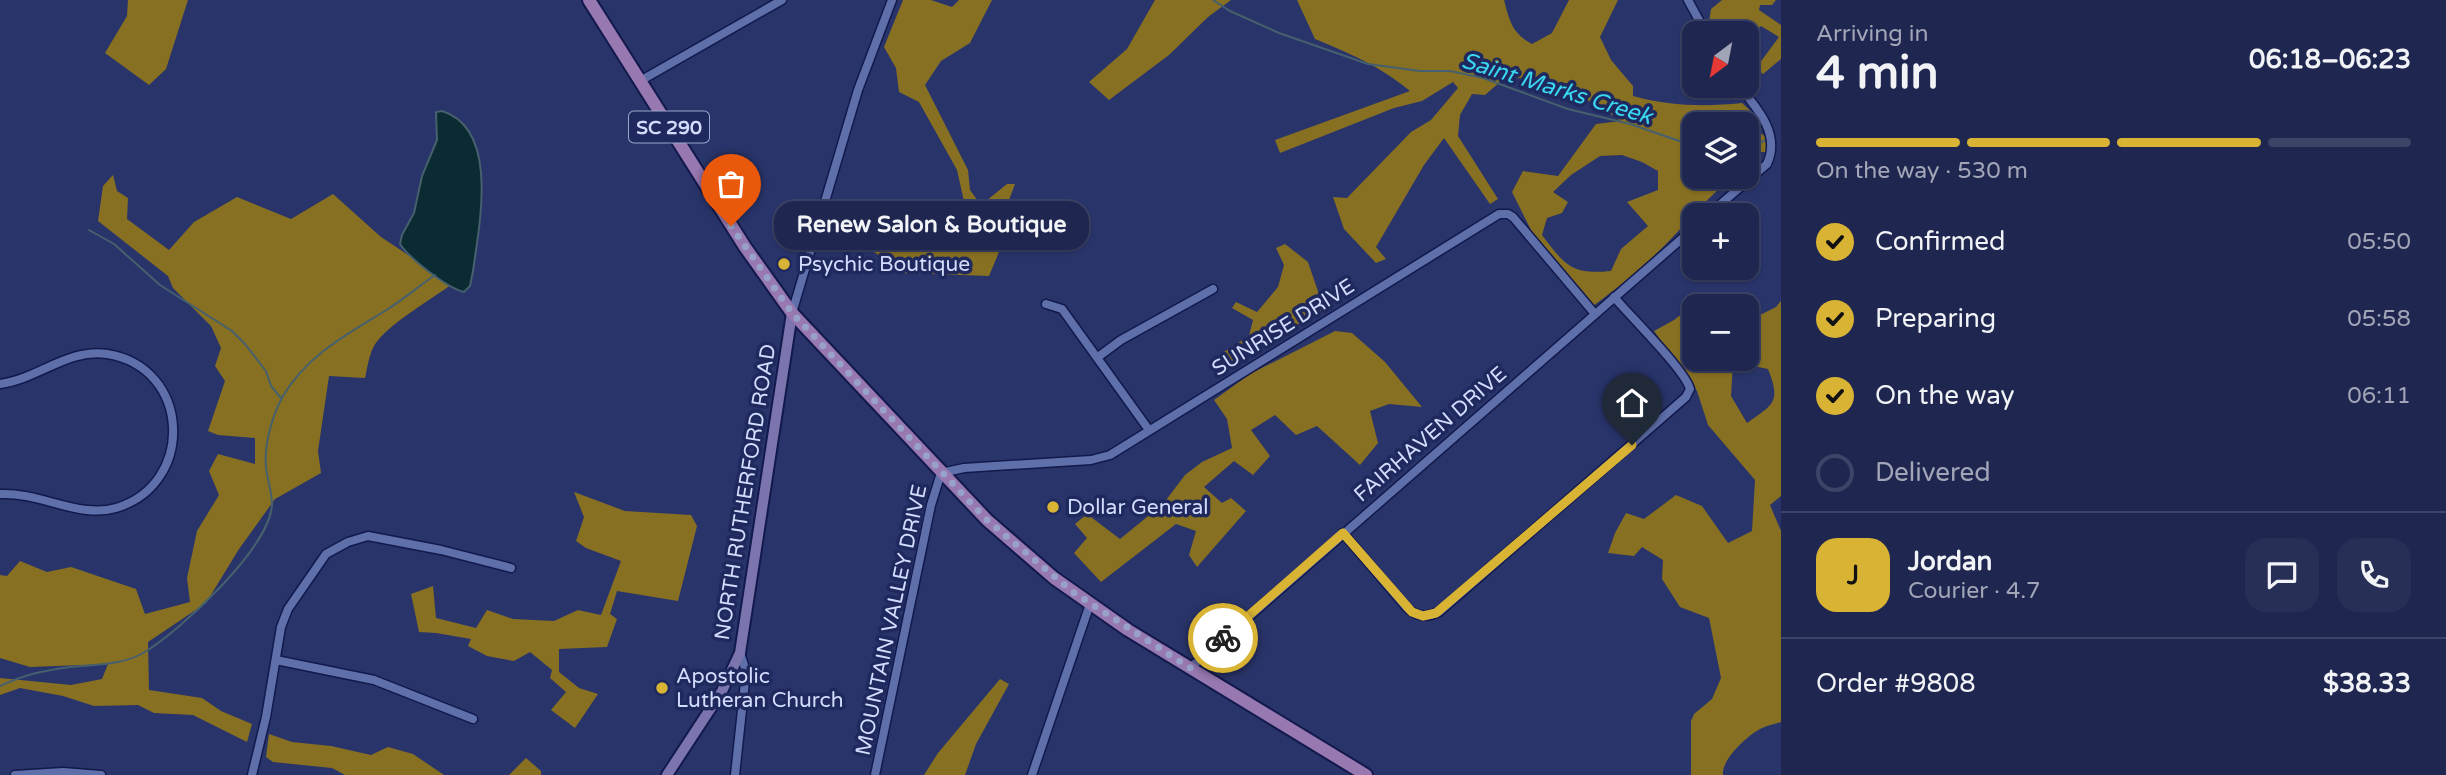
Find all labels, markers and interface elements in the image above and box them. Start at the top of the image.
text: Arriving in [1816,20,1929,48]
north arrow [1682,21,1759,98]
map controls [1682,21,1759,371]
text: 06:18–06:23 [2249,44,2411,75]
text: 4 min [1816,46,1939,101]
water label: Saint Marks Creek [1458,47,1657,132]
road number: SC 290 [629,111,709,142]
button: layers [1682,112,1759,189]
pin [701,154,761,226]
text: On the way · 530 m [1816,157,2028,185]
icon: bag [712,165,750,203]
callout: Renew Salon & Boutique [773,202,1088,250]
button: + [1682,203,1759,280]
text: Renew Salon & Boutique [797,211,1066,239]
icon: check [1816,223,1854,261]
text: Confirmed [1875,226,2005,257]
text: 05:50 [2347,228,2411,256]
place label: Psychic Boutique [798,252,970,277]
marker: Psychic Boutique [776,256,792,272]
street label: SUNRISE DRIVE [1207,274,1359,381]
button: − [1682,294,1759,371]
icon: check [1816,300,1854,338]
text: Preparing [1875,303,1996,334]
text: 05:58 [2347,305,2411,333]
street label: NORTH RUTHERFORD ROAD [710,342,781,642]
street label: FAIRHAVEN DRIVE [1349,361,1512,507]
pin [1602,373,1662,445]
icon: check [1816,377,1854,415]
text: On the way [1875,380,2015,411]
text: 06:11 [2347,382,2411,410]
icon: home [1613,384,1651,422]
text: Delivered [1875,457,1991,488]
street label: MOUNTAIN VALLEY DRIVE [851,482,932,758]
place label: Dollar General [1067,495,1208,520]
marker: Dollar General [1045,499,1061,515]
button: chat [2245,538,2319,612]
button: phone [2337,538,2411,612]
text: Jordan [1908,546,1992,577]
text: J [1847,560,1859,591]
text: Courier · 4.7 [1908,577,2041,605]
courier [1188,603,1258,673]
icon: bike [1204,619,1242,657]
place label: Apostolic Lutheran Church [676,664,843,713]
text: Order #9808 [1816,668,1976,699]
text: $38.33 [2323,668,2411,699]
marker: Apostolic Lutheran Church [654,680,670,696]

